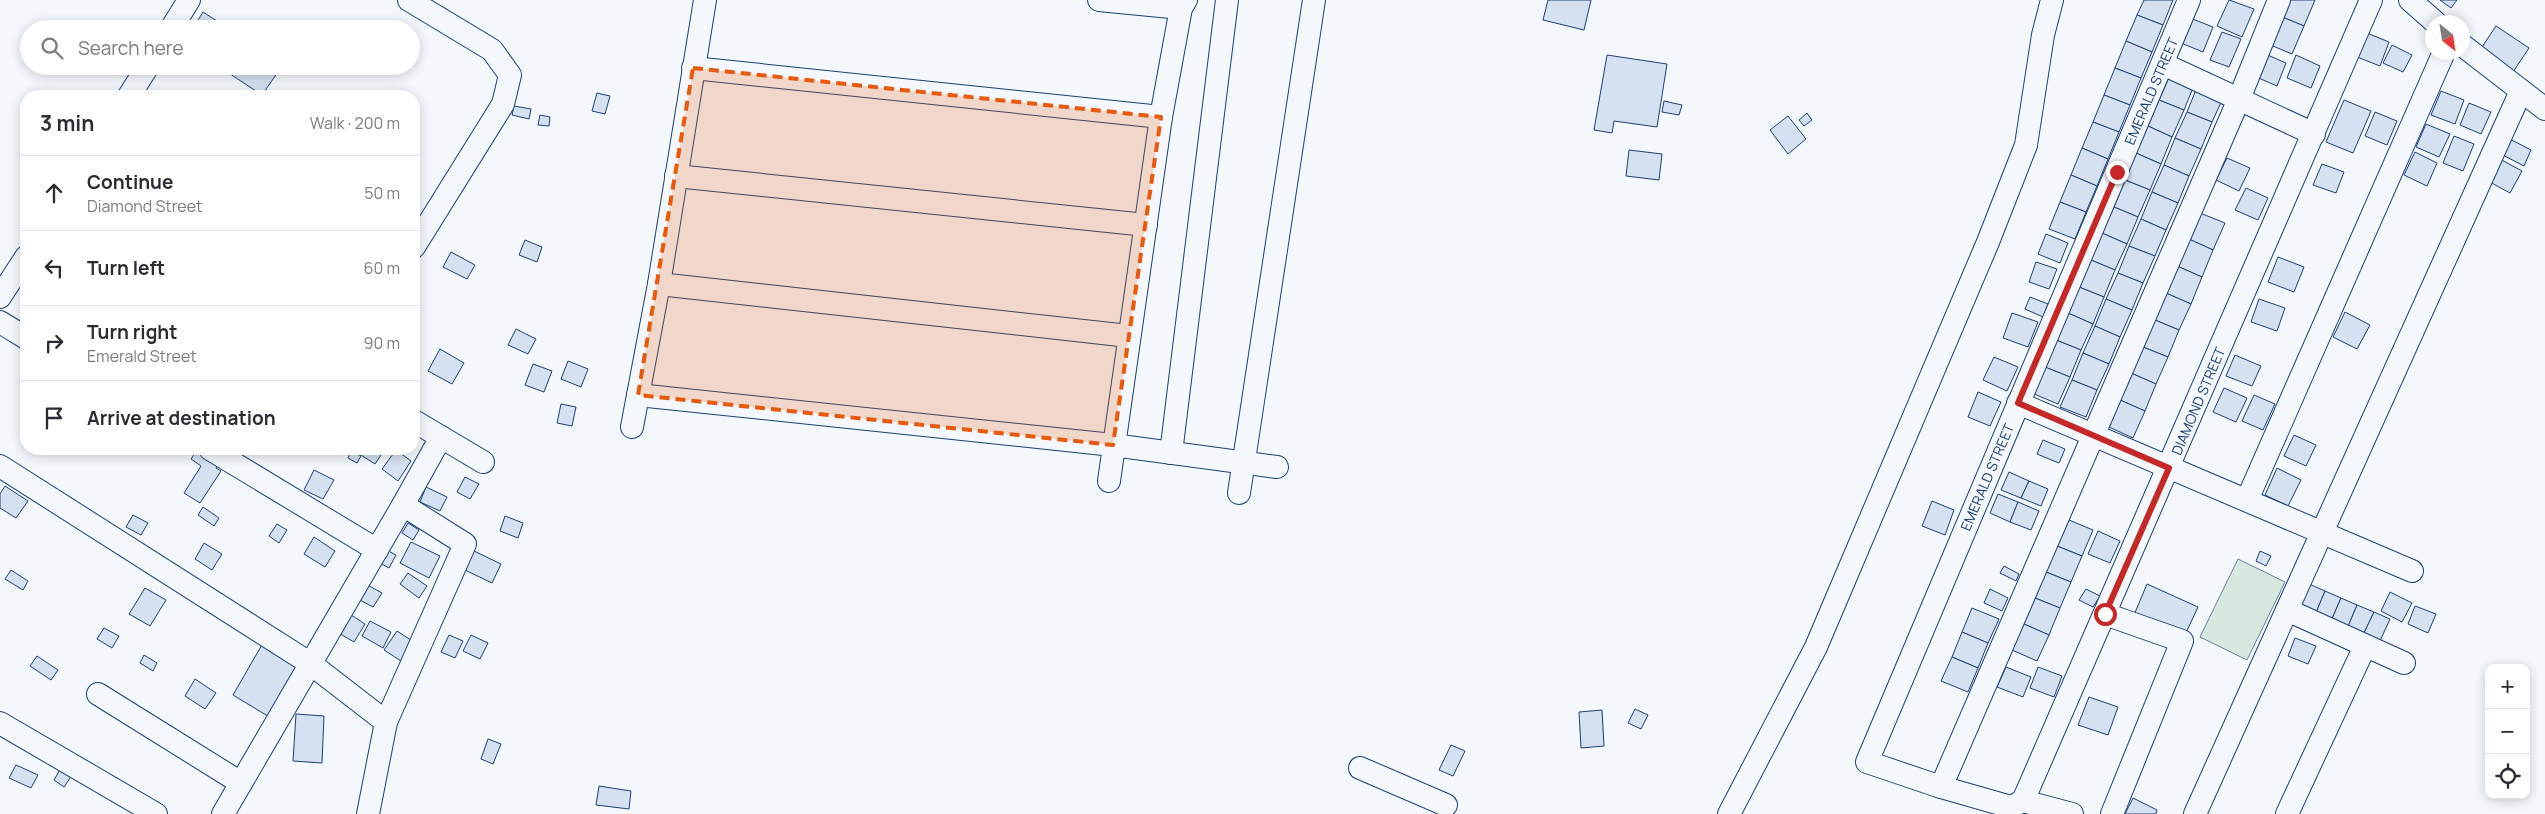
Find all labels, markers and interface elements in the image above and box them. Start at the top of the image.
north arrow [2425,15,2470,60]
search box [20,20,420,75]
icon: search [38,34,66,62]
street label: EMERALD STREET [2120,34,2182,148]
text: Search here [78,35,184,61]
text: 3 min [40,109,94,137]
text: Walk · 200 m [310,112,400,134]
route end [2106,161,2129,184]
text: Continue [87,169,173,195]
icon: ahead [40,179,68,207]
text: 50 m [364,182,400,204]
text: Diamond Street [87,195,202,217]
icon: left [40,254,68,282]
text: Turn left [87,255,165,281]
text: 60 m [364,257,400,279]
text: Turn right [87,319,177,345]
icon: right [40,329,68,357]
text: 90 m [364,332,400,354]
street label: DIAMOND STREET [2167,344,2230,458]
text: Emerald Street [87,345,197,367]
icon: arrive [40,404,68,432]
text: Arrive at destination [87,405,276,431]
street label: EMERALD STREET [1956,420,2018,534]
route start [2094,603,2117,626]
map controls [2485,664,2530,799]
button: + [2485,664,2530,709]
button: − [2485,709,2530,754]
button: locate [2485,754,2530,799]

